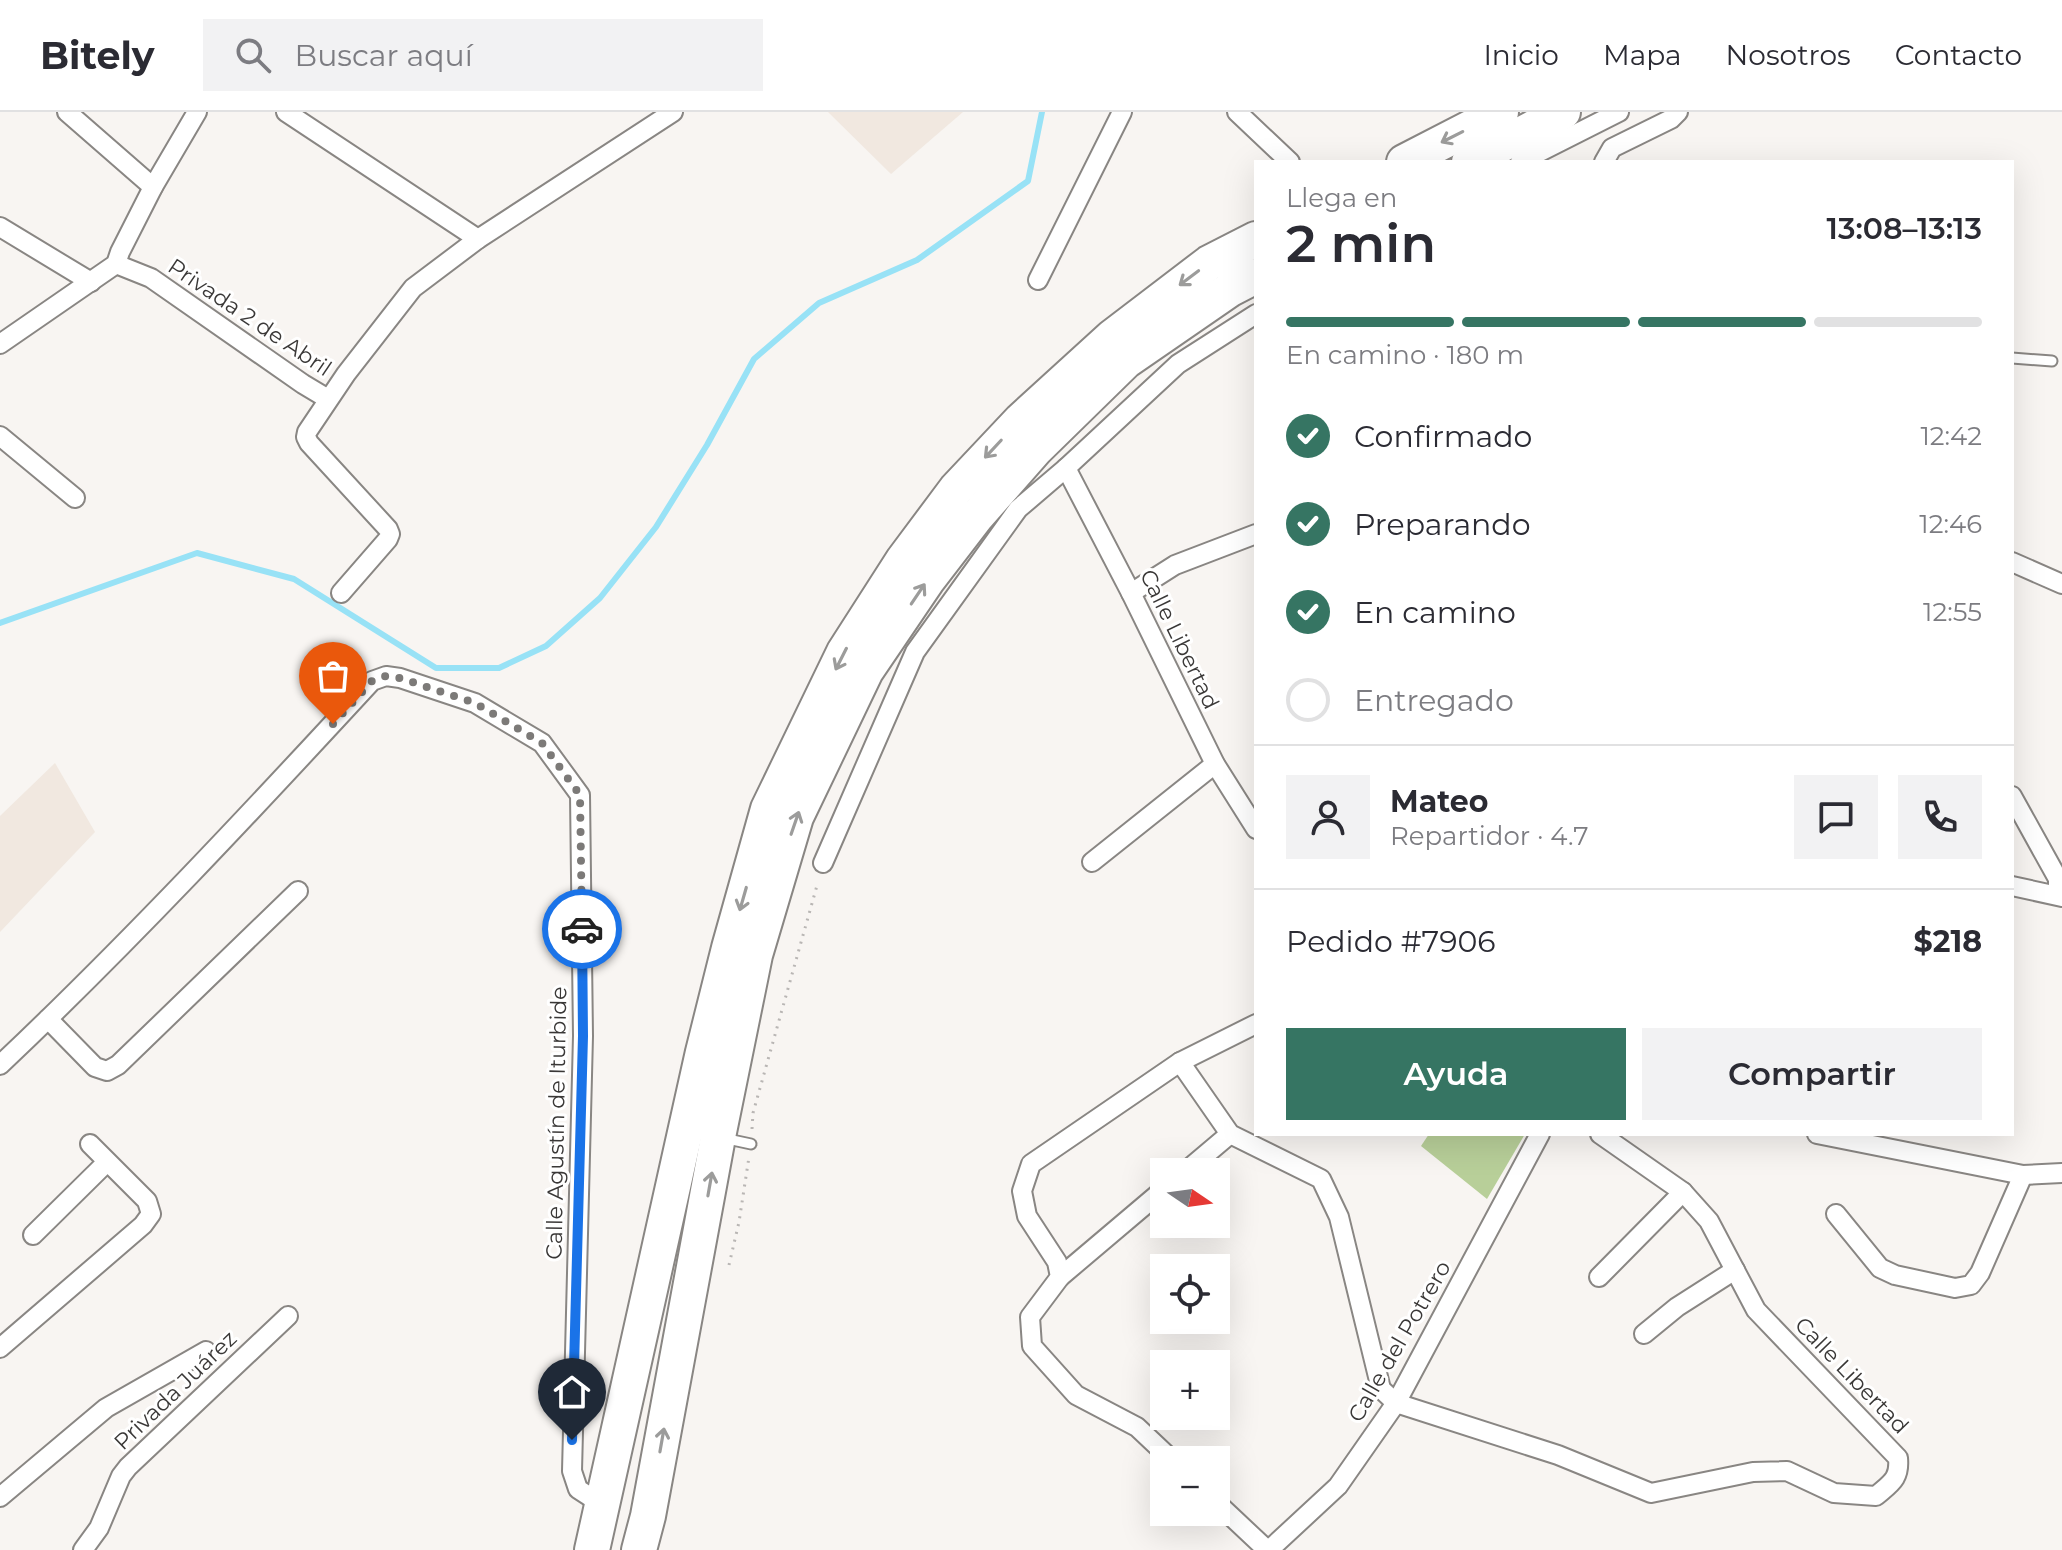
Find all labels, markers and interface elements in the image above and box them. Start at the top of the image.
search box [203,19,763,91]
text: Bitely [40,32,155,79]
icon: search [231,33,275,77]
text: Buscar aquí [295,37,473,74]
text: Inicio [1483,38,1559,72]
text: Mapa [1603,38,1682,72]
text: Nosotros [1726,38,1851,72]
text: Contacto [1895,38,2022,72]
one-way arrow [1441,130,1465,145]
text: Llega en [1286,182,1397,214]
text: 13:08–13:13 [1827,210,1982,247]
text: 2 min [1286,212,1436,275]
street label: Privada 2 de Abril [163,253,337,382]
one-way arrow [1179,270,1200,287]
text: En camino · 180 m [1286,339,1524,371]
icon: check [1286,414,1330,458]
text: Confirmado [1354,418,1532,455]
text: 12:42 [1920,420,1982,452]
one-way arrow [984,439,1003,459]
icon: check [1286,502,1330,546]
text: Preparando [1354,506,1531,543]
text: 12:46 [1919,508,1982,540]
street label: Calle Libertad [1134,565,1225,713]
one-way arrow [910,584,926,606]
icon: check [1286,590,1330,634]
text: En camino [1354,594,1516,631]
text: 12:55 [1923,596,1982,628]
pin [299,642,367,724]
one-way arrow [833,646,848,670]
icon: bag [311,654,355,698]
text: Entregado [1354,682,1514,719]
button: person [1286,775,1370,859]
button: chat [1794,775,1878,859]
button: phone [1898,775,1982,859]
text: Mateo [1390,783,1488,820]
one-way arrow [789,810,804,835]
text: Repartidor · 4.7 [1390,820,1589,852]
one-way arrow [735,885,750,911]
courier [542,889,622,969]
icon: car [560,907,604,951]
text: Pedido #7906 [1286,923,1496,960]
text: $218 [1914,923,1982,960]
street label: Calle Agustín de Iturbide [541,986,572,1260]
button: Ayuda [1286,1028,1626,1120]
button: Compartir [1642,1028,1982,1120]
north arrow [1150,1158,1230,1238]
map controls [1150,1158,1230,1526]
one-way arrow [703,1172,718,1197]
button: locate [1150,1254,1230,1334]
street label: Calle del Potrero [1342,1256,1457,1427]
street label: Calle Libertad [1789,1311,1914,1439]
street label: Privada Juárez [109,1325,242,1456]
button: + [1150,1350,1230,1430]
pin [538,1358,606,1440]
icon: home [550,1370,594,1414]
one-way arrow [656,1427,671,1453]
button: − [1150,1446,1230,1526]

